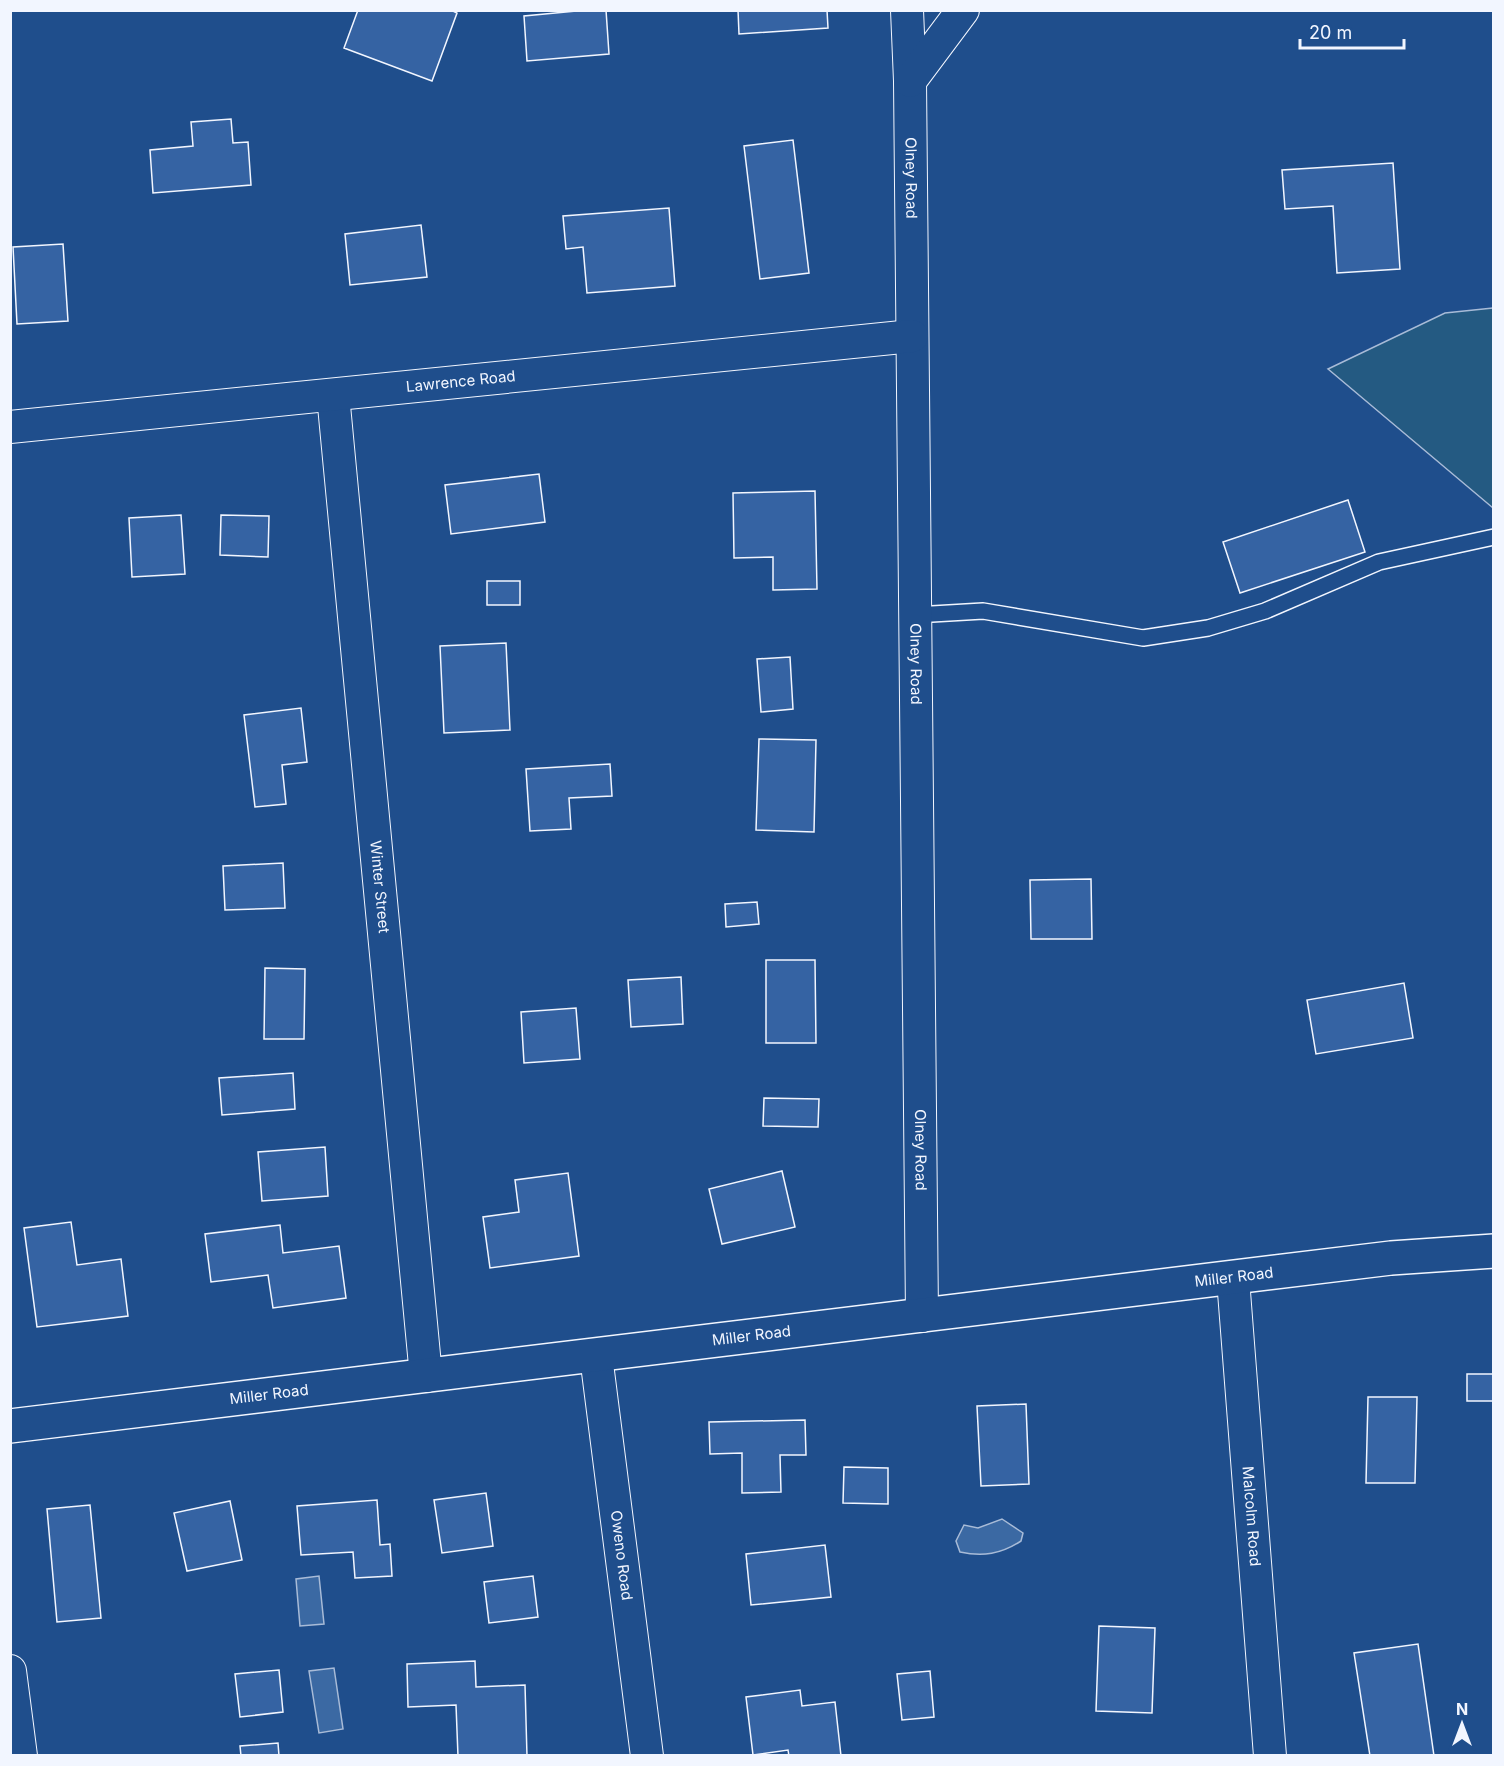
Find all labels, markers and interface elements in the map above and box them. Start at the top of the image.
scale bar [1300,12,1404,50]
text: 20 m [1309,22,1352,43]
street label: Olney Road [902,137,921,219]
street label: Lawrence Road [405,366,516,396]
street label: Olney Road [906,623,926,705]
street label: Winter Street [366,840,394,934]
street label: Olney Road [911,1109,931,1191]
street label: Miller Road [1193,1262,1274,1291]
street label: Miller Road [711,1321,792,1350]
street label: Miller Road [229,1380,310,1408]
street label: Malcolm Road [1239,1465,1265,1567]
street label: Oweno Road [607,1509,637,1601]
north arrow [1432,1694,1492,1754]
text: N [1456,1699,1468,1719]

